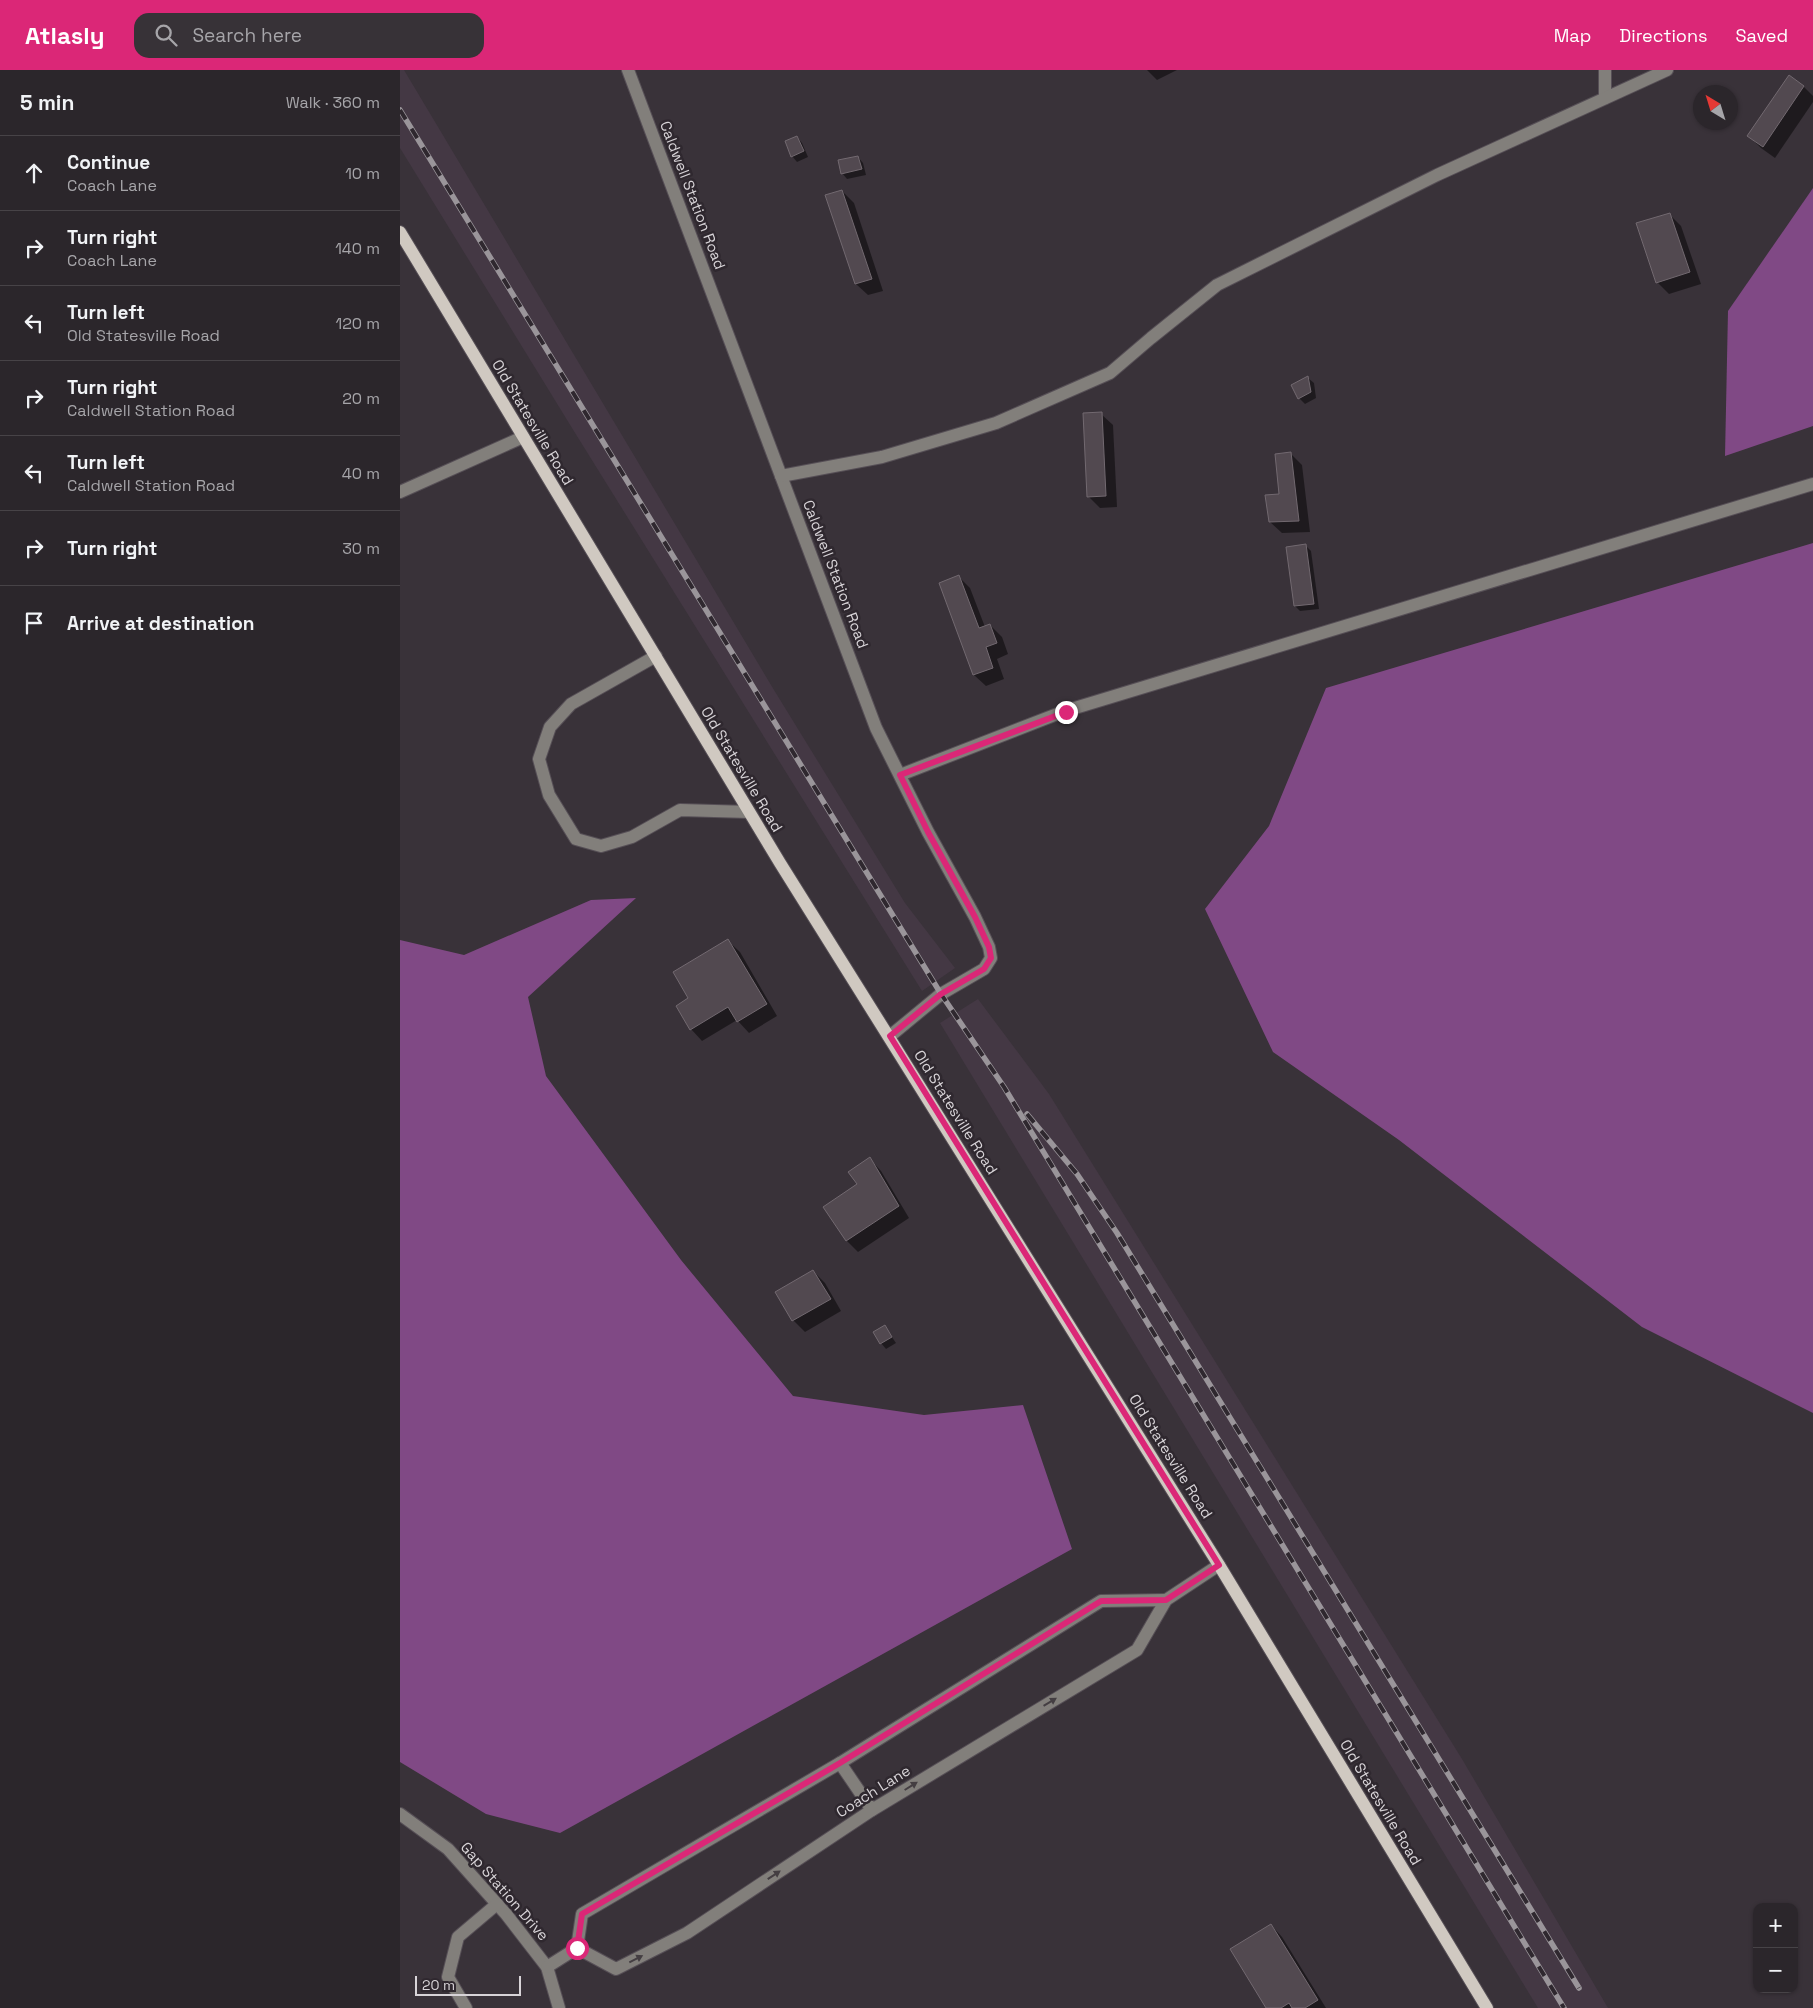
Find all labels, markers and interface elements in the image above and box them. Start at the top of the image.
search box [134,13,484,58]
text: Atlasly [25,20,104,51]
icon: search [152,21,180,49]
text: Search here [192,23,302,48]
text: Map [1554,24,1591,47]
text: Directions [1619,24,1708,47]
text: Saved [1736,24,1788,47]
north arrow [1693,85,1738,130]
text: 5 min [20,89,74,116]
text: Walk · 360 m [286,92,380,113]
street label: Caldwell Station Road [656,118,730,272]
text: Continue [67,150,150,175]
icon: ahead [20,159,48,187]
text: 10 m [345,163,380,184]
text: Coach Lane [67,175,157,196]
text: Turn right [67,225,157,250]
icon: right [20,234,48,262]
text: 140 m [335,238,380,259]
text: Coach Lane [67,250,157,271]
text: Turn left [67,300,145,325]
icon: left [20,309,48,337]
text: 120 m [336,313,380,334]
text: Old Statesville Road [67,325,220,346]
street label: Old Statesville Road [488,356,578,488]
text: Turn right [67,375,157,400]
icon: right [20,384,48,412]
text: 20 m [342,388,380,409]
text: Caldwell Station Road [67,400,235,421]
text: Turn left [67,450,145,475]
icon: left [20,459,48,487]
text: 40 m [342,463,380,484]
text: Caldwell Station Road [67,475,235,496]
street label: Caldwell Station Road [799,497,873,651]
icon: right [20,534,48,562]
text: Turn right [67,536,157,561]
text: 30 m [342,538,380,559]
icon: arrive [20,609,48,637]
text: Arrive at destination [67,611,255,636]
route end [1055,701,1078,724]
street label: Old Statesville Road [697,703,787,835]
street label: Old Statesville Road [910,1046,1002,1178]
street label: Old Statesville Road [1125,1390,1217,1522]
one-way arrow [1043,1698,1056,1707]
street label: Old Statesville Road [1336,1736,1426,1868]
street label: Coach Lane [832,1761,914,1821]
one-way arrow [904,1782,917,1791]
street label: Gap Station Drive [457,1838,553,1945]
one-way arrow [768,1870,781,1879]
map controls [1753,1903,1798,1993]
button: + [1753,1903,1798,1948]
route start [566,1937,589,1960]
button: − [1753,1948,1798,1993]
one-way arrow [629,1955,643,1963]
scale bar [415,1973,521,1996]
text: 20 m [422,1976,455,1994]

